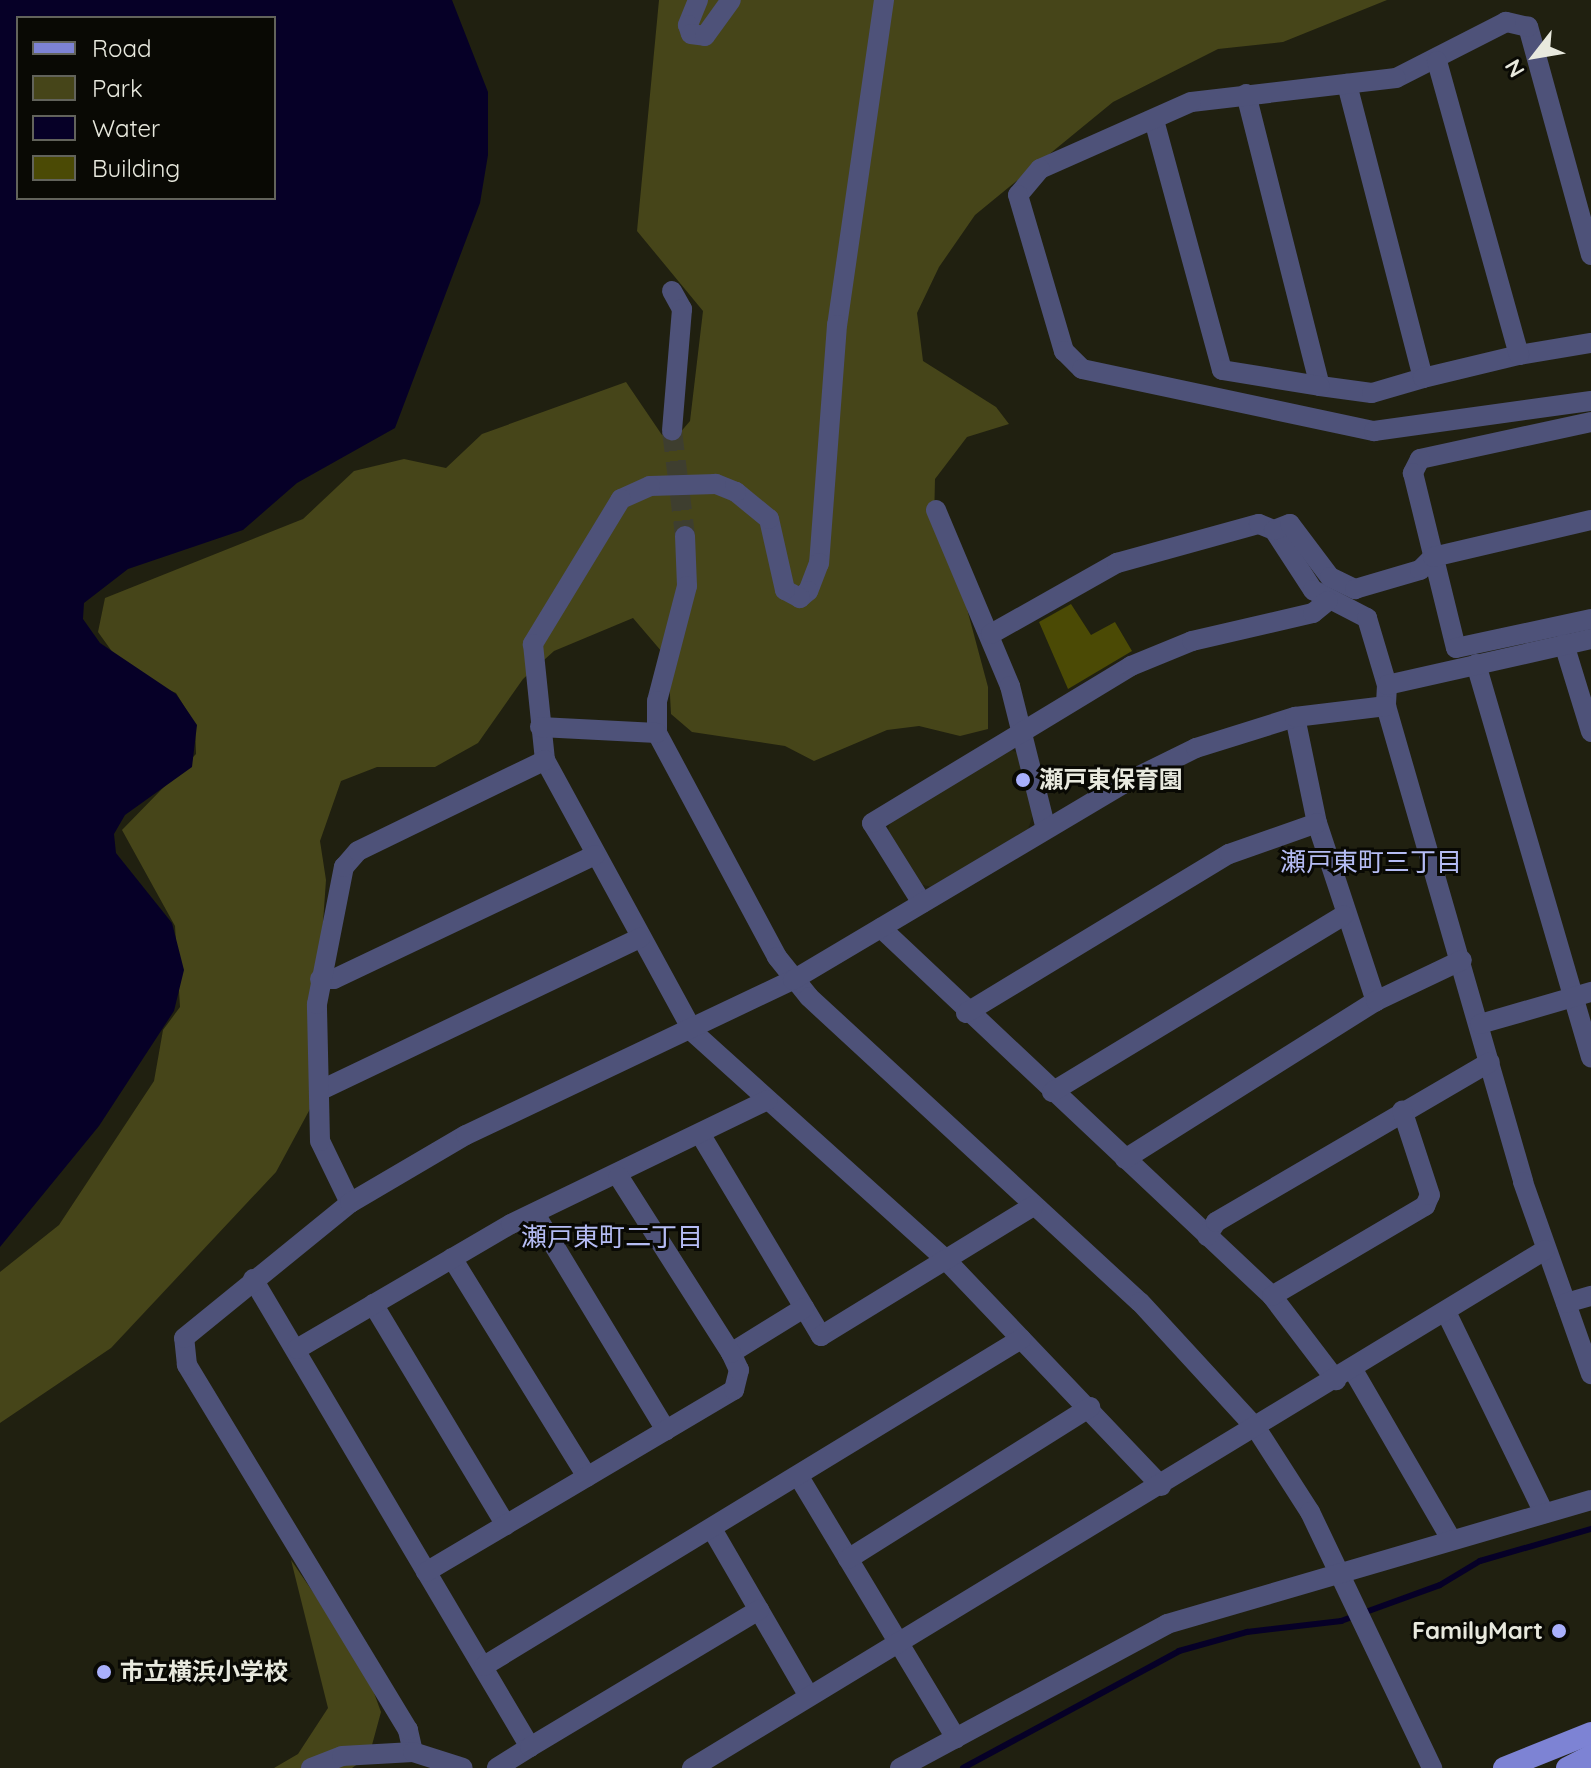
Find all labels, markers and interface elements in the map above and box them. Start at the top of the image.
legend [16,16,276,200]
north arrow [1495,16,1575,96]
text: Road [92,33,152,63]
text: N [1498,54,1531,83]
text: Park [92,73,143,103]
text: Water [92,113,160,143]
text: Building [92,153,180,183]
place label: 瀬戸東保育園 [1039,766,1183,794]
marker: 瀬戸東保育園 [1014,771,1032,789]
district label: 瀬戸東町三丁目 [1280,846,1462,878]
district label: 瀬戸東町二丁目 [521,1221,703,1253]
place label: FamilyMart [1412,1617,1543,1645]
marker: FamilyMart [1550,1622,1568,1640]
place label: 市立横浜小学校 [120,1658,288,1686]
marker: 市立横浜小学校 [95,1663,113,1681]

